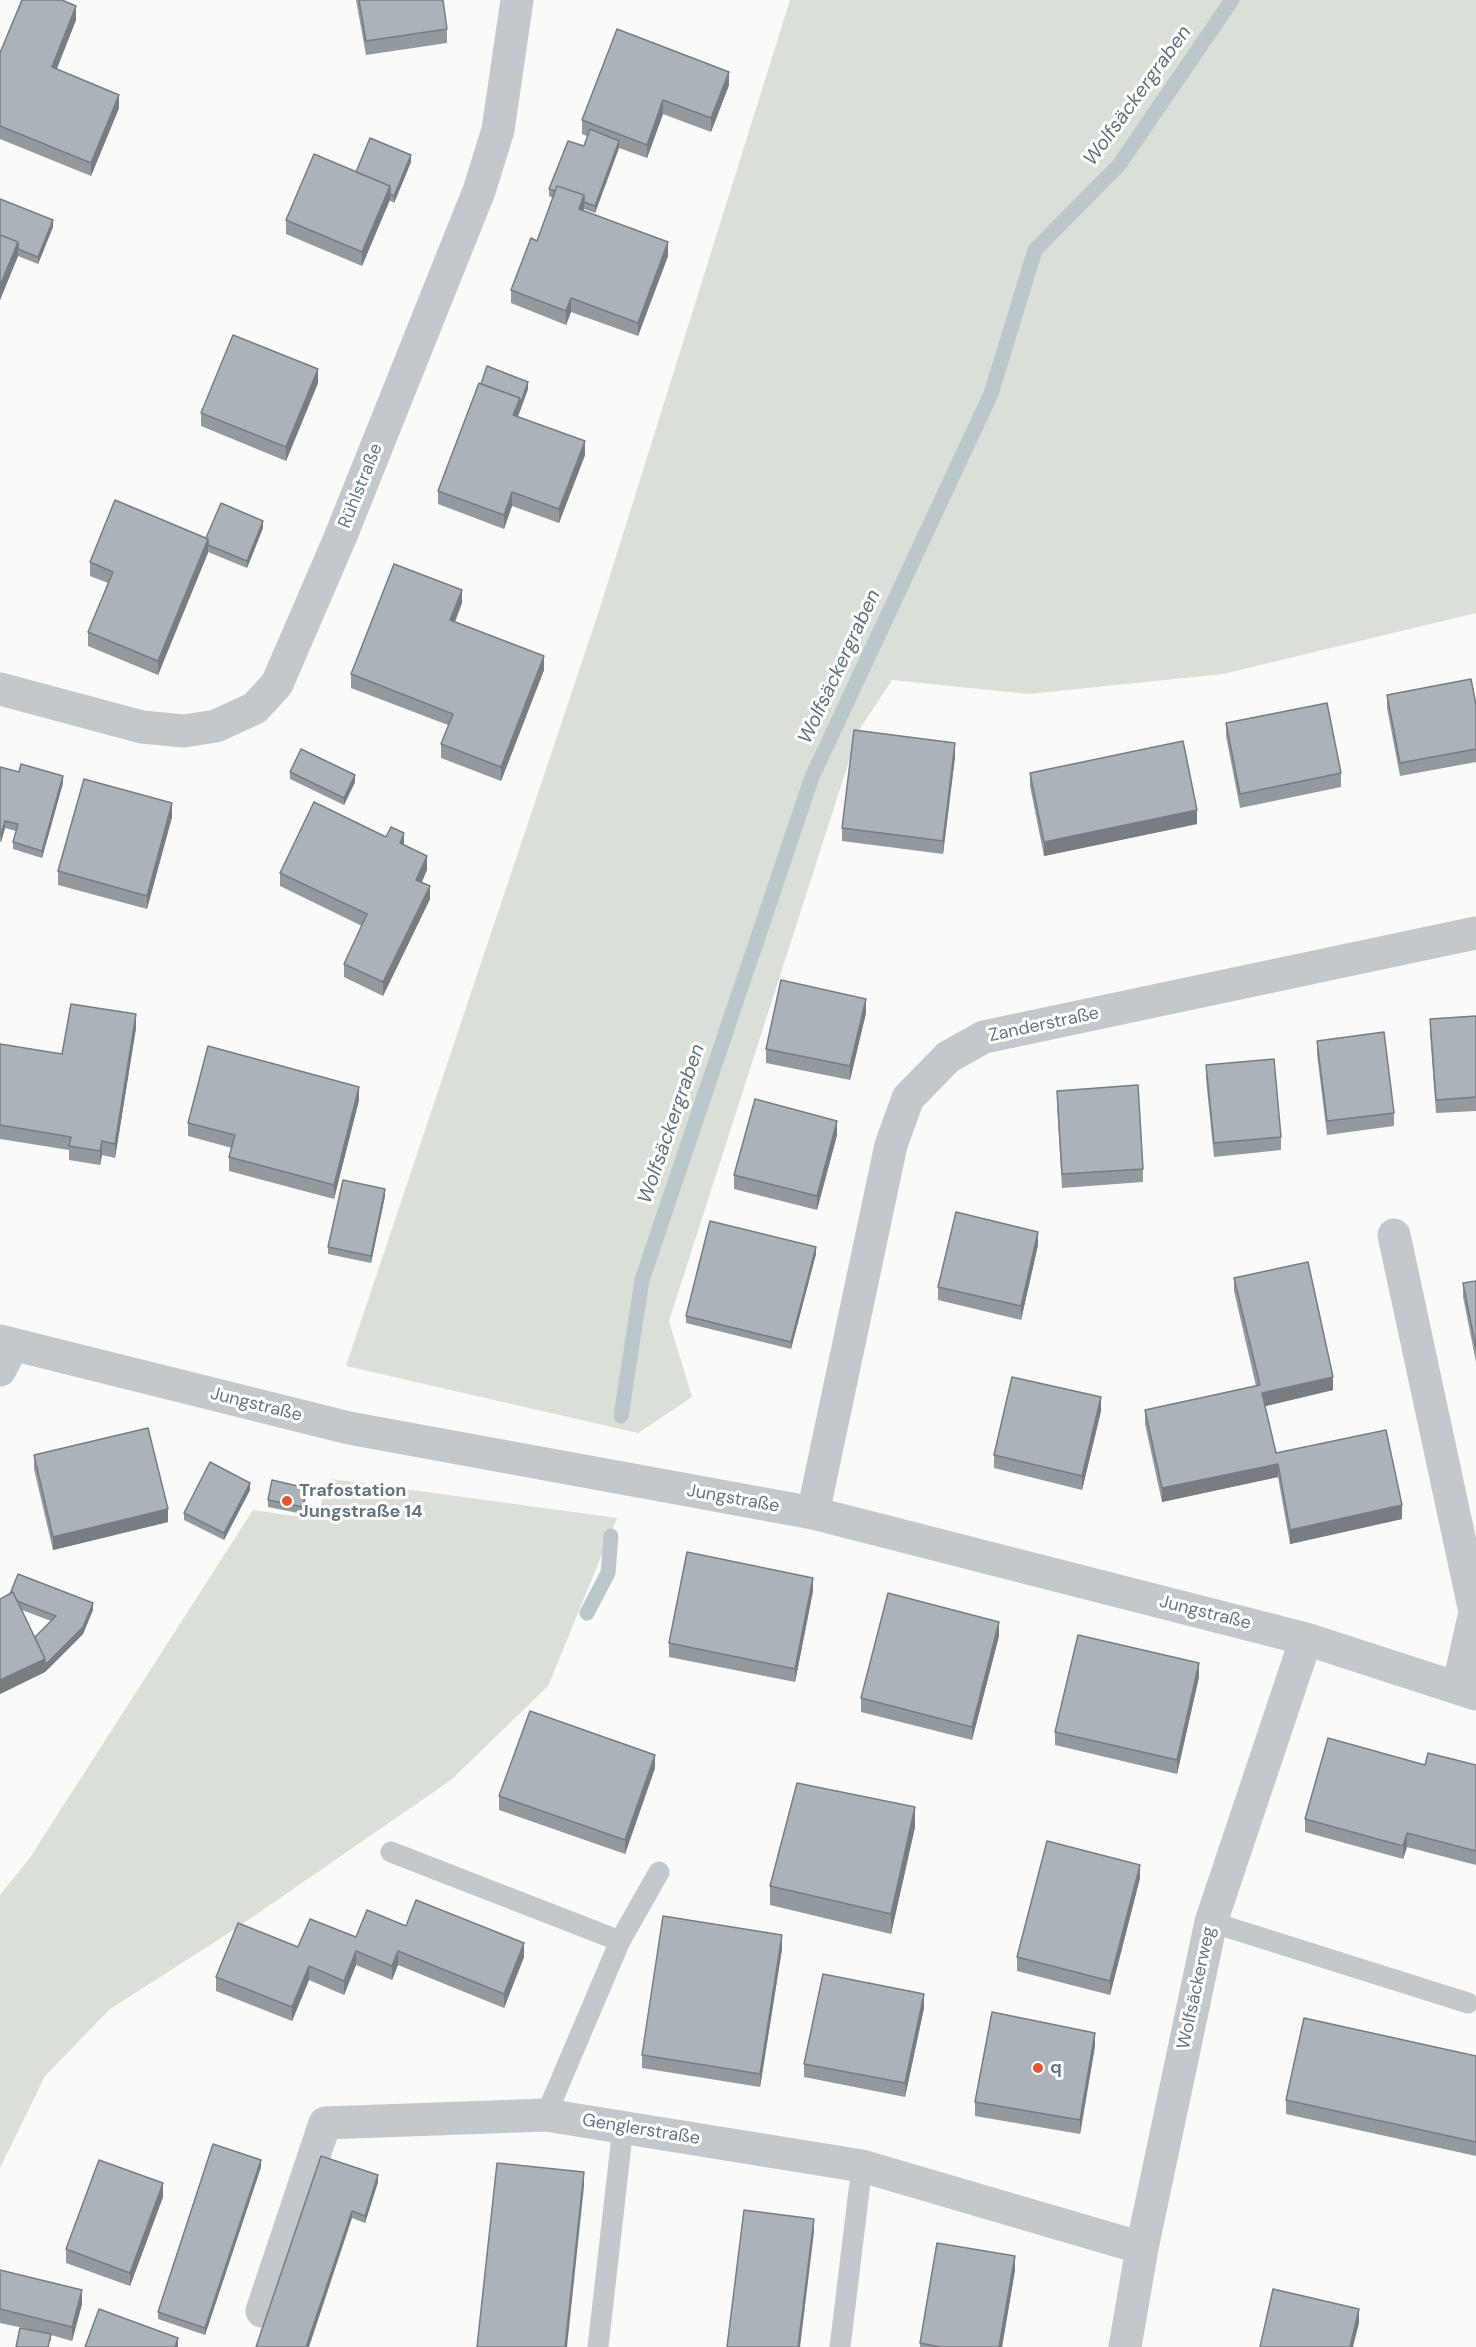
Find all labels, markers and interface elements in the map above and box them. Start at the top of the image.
water label: Wolfsäckergraben [1079,21,1197,171]
street label: Rühlstraße [334,441,388,531]
water label: Wolfsäckergraben [794,586,886,748]
street label: Zanderstraße [987,1003,1101,1047]
water label: Wolfsäckergraben [633,1041,711,1207]
street label: Jungstraße [208,1383,304,1427]
place label: Trafostation Jungstraße 14 [299,1480,423,1522]
street label: Jungstraße [685,1480,781,1518]
marker: Trafostation Jungstraße 14 [280,1494,294,1508]
street label: Jungstraße [1157,1591,1253,1635]
street label: Wolfsäckerweg [1173,1925,1221,2051]
place label: q [1050,2057,1062,2079]
marker: q [1031,2061,1045,2075]
street label: Genglerstraße [580,2110,702,2150]

